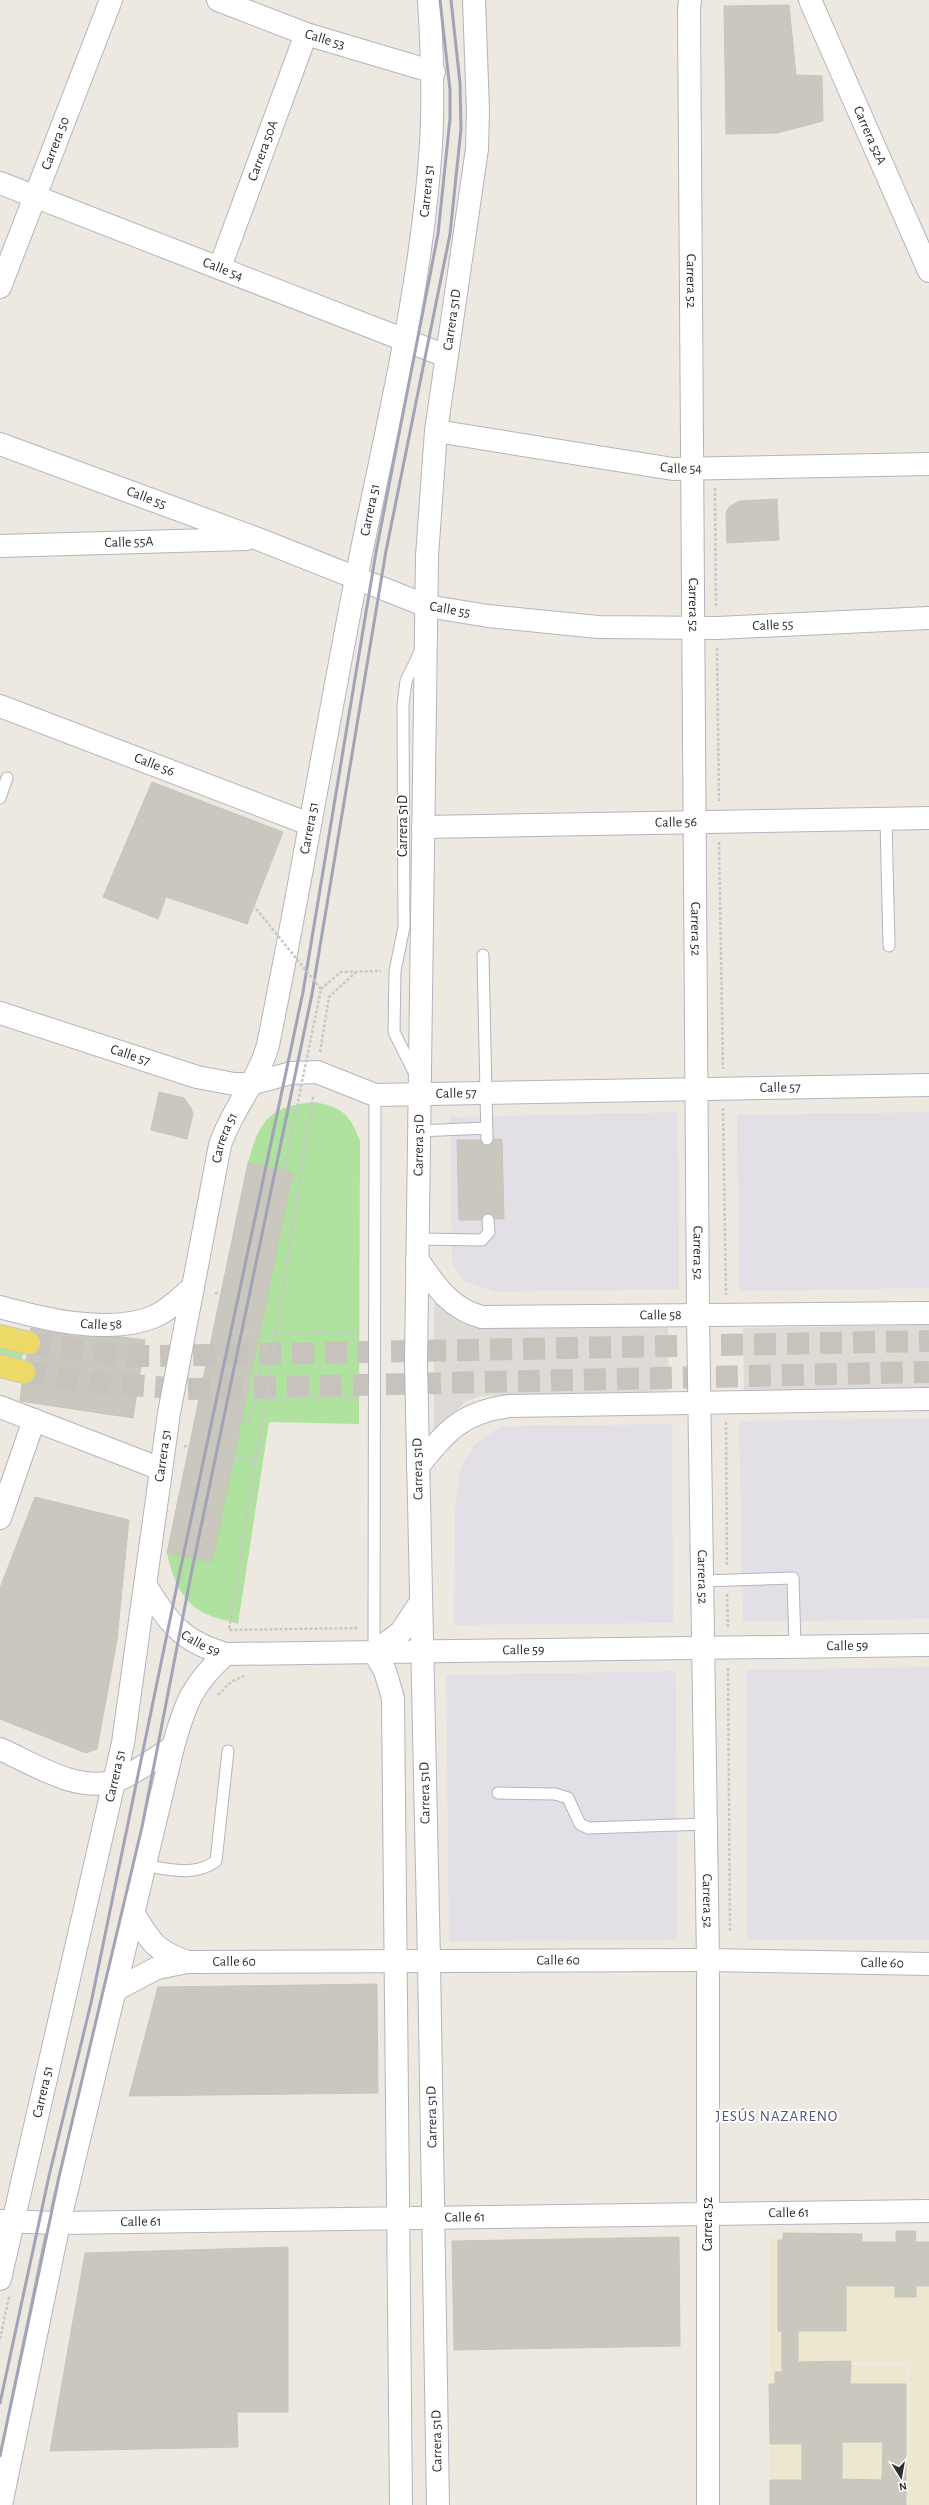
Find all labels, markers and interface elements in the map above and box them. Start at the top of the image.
street label: Calle 53 [303,27,347,52]
street label: Carrera 52A [851,104,889,167]
street label: Carrera 50 [39,115,72,172]
street label: Carrera 50A [245,118,281,183]
street label: Carrera 51 [417,164,437,218]
street label: Carrera 52 [684,254,698,308]
street label: Calle 54 [201,255,245,284]
street label: Carrera 51D [441,288,464,351]
street label: Calle 54 [659,460,702,476]
street label: Carrera 51 [358,483,382,537]
street label: Calle 55 [125,484,168,512]
street label: Calle 55A [104,535,154,550]
street label: Carrera 52 [686,578,700,632]
street label: Calle 55 [429,600,472,620]
street label: Calle 55 [752,617,794,633]
street label: Calle 56 [132,751,176,779]
street label: Carrera 51D [396,795,410,857]
street label: Carrera 51 [298,801,321,855]
street label: Calle 56 [655,815,697,830]
street label: Carrera 52 [688,902,703,956]
street label: Calle 57 [109,1042,152,1068]
street label: Calle 57 [760,1080,801,1095]
street label: Calle 57 [436,1086,477,1101]
street label: Carrera 51 [210,1110,240,1164]
street label: Carrera 51D [412,1114,426,1176]
street label: Carrera 52 [690,1226,705,1280]
street label: Calle 58 [640,1308,682,1323]
street label: Calle 58 [80,1317,123,1332]
street label: Carrera 51 [152,1429,174,1483]
street label: Carrera 51D [410,1438,426,1500]
street label: Carrera 52 [695,1550,709,1604]
street label: Calle 59 [178,1628,222,1659]
street label: Calle 59 [826,1639,869,1653]
street label: Calle 59 [502,1643,545,1657]
street label: Carrera 51 [103,1749,128,1803]
street label: Carrera 51D [417,1762,433,1824]
street label: Carrera 52 [700,1873,715,1928]
street label: Calle 60 [536,1953,580,1968]
street label: Calle 60 [212,1955,256,1969]
street label: Calle 60 [860,1956,904,1971]
street label: Carrera 51 [30,2064,56,2119]
street label: Carrera 51D [424,2086,440,2148]
district label: JESÚS NAZARENO [716,2107,838,2124]
street label: Carrera 52 [701,2197,715,2251]
street label: Calle 61 [768,2206,809,2220]
street label: Calle 61 [444,2210,485,2225]
street label: Calle 61 [120,2215,161,2229]
street label: Carrera 51D [429,2410,445,2472]
north arrow [881,2457,921,2497]
text: N [898,2480,908,2492]

